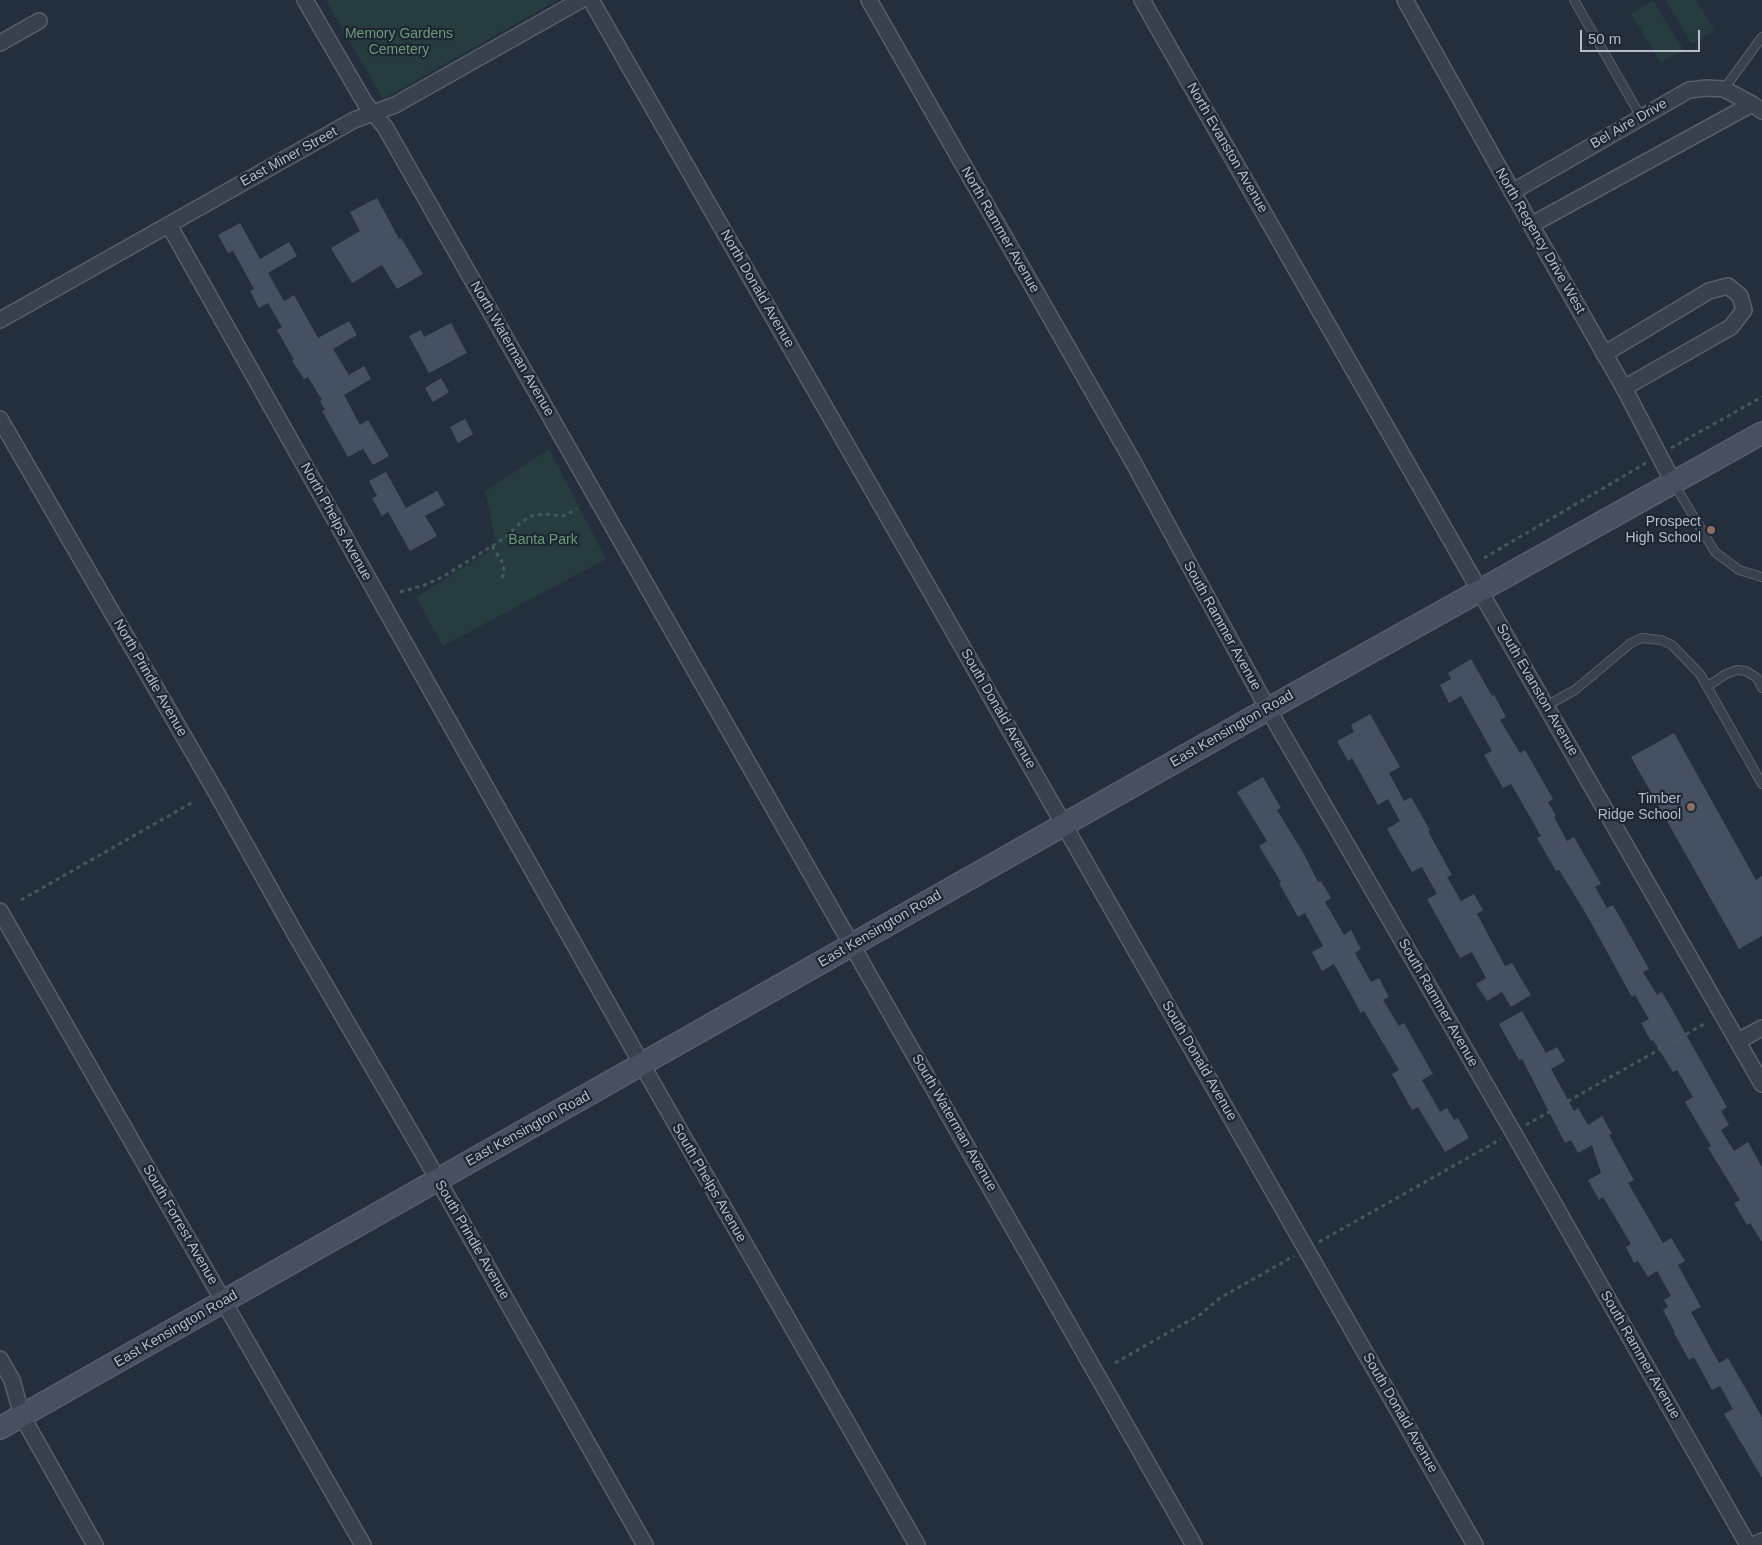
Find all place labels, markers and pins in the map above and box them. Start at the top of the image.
place label: Prospect High School [1626,514,1701,546]
marker: Prospect High School [1705,524,1717,536]
place label: Timber Ridge School [1598,791,1681,824]
marker: Timber Ridge School [1685,801,1697,813]

